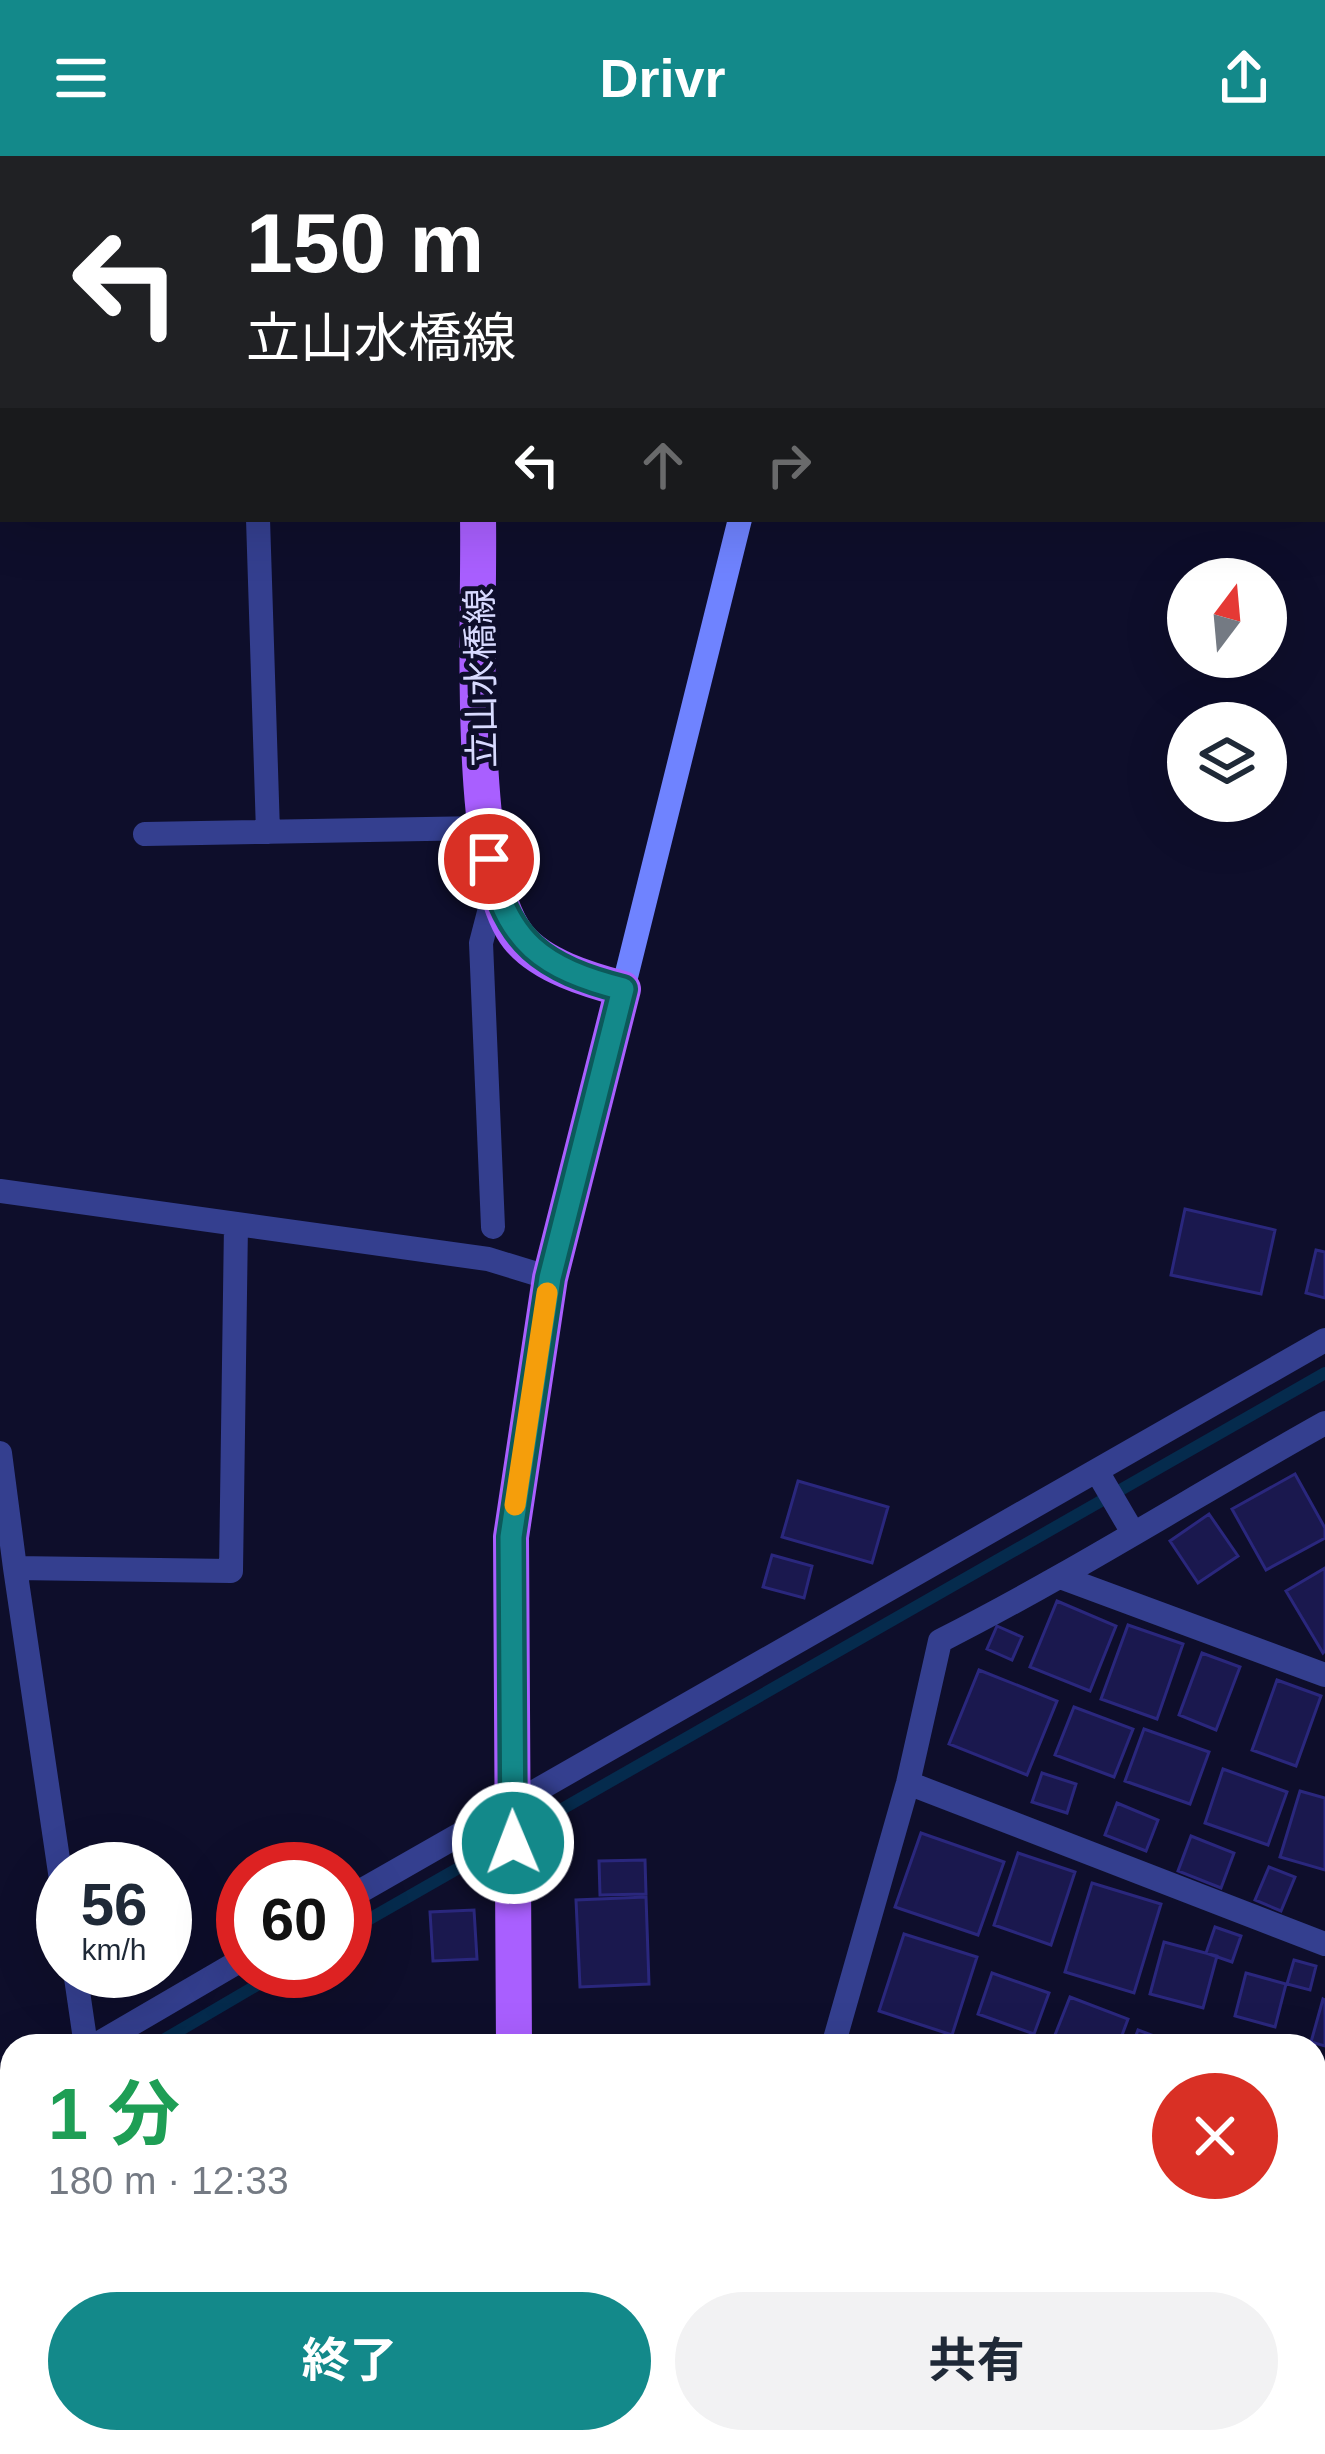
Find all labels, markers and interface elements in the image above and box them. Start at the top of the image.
icon: menu [48,45,114,111]
icon: share [1211,45,1277,111]
text: Drivr [599,48,726,108]
text: 150 m [246,196,484,290]
icon: left [48,204,204,360]
text: 立山水橋線 [246,308,516,368]
icon: left [504,432,570,498]
icon: ahead [630,432,696,498]
icon: right [756,432,822,498]
north arrow [1167,558,1287,678]
map controls [1167,558,1287,822]
street label: 立山水橋線 [459,588,503,768]
button: layers [1167,702,1287,822]
pin [438,808,540,910]
icon: arrive [456,826,522,892]
position arrow [450,1780,576,1906]
speed limit sign: 60 [216,1842,372,1998]
text: 56 [81,1871,147,1938]
text: km/h [81,1933,147,1966]
button: close [1152,2073,1278,2199]
text: 1 分 [48,2074,180,2154]
text: 180 m · 12:33 [48,2159,289,2202]
button: 終了 [48,2292,651,2430]
button: 共有 [675,2292,1278,2430]

